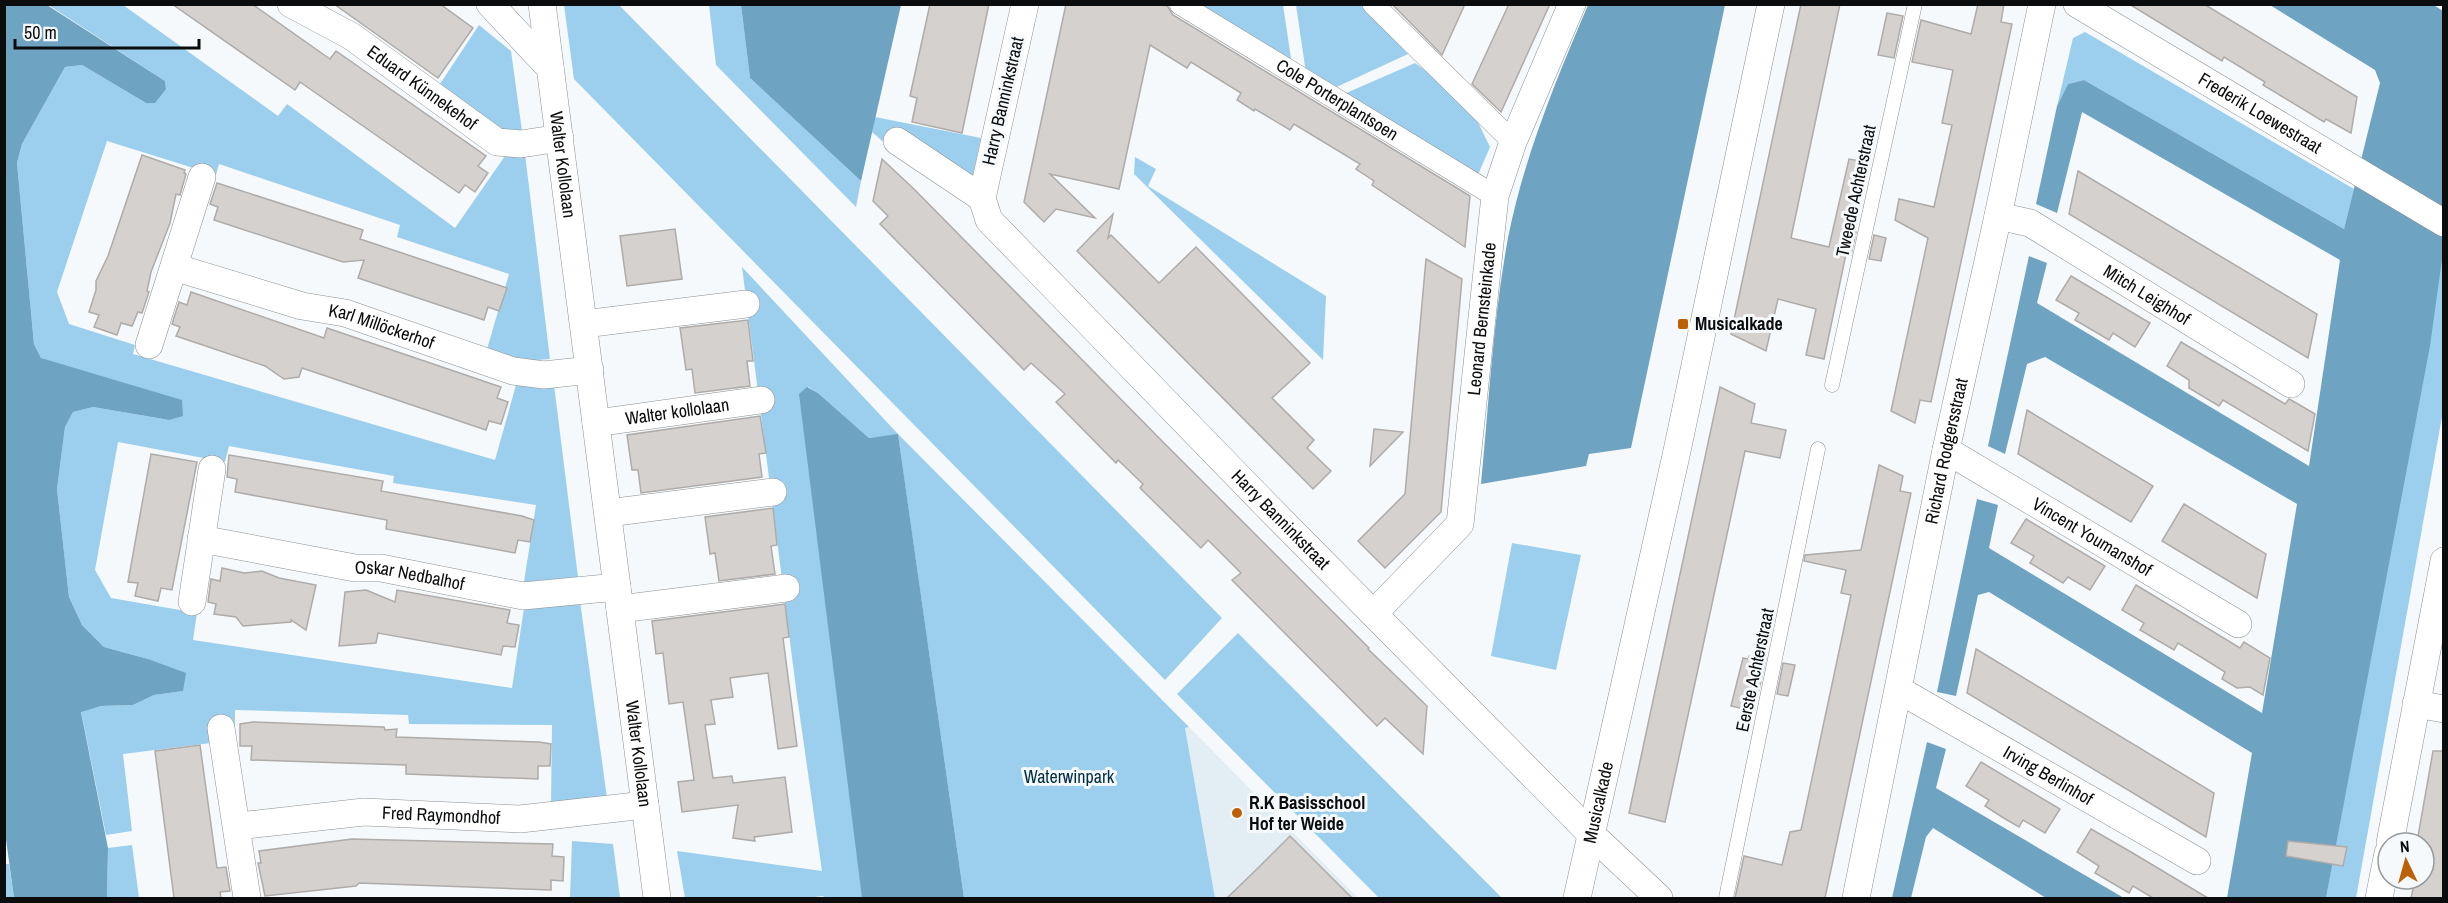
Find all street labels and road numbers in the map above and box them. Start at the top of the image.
street label: Harry Banninkstraat [976,34,1029,168]
street label: Eduard Künnekehof [362,39,483,136]
street label: Cole Porterplantsoen [1272,53,1403,146]
street label: Frederik Loewestraat [2194,66,2327,159]
street label: Walter Kollolaan [544,110,582,219]
street label: Tweede Achterstraat [1829,122,1882,259]
street label: Leonard Bernsteinkade [1461,241,1502,397]
street label: Mitch Leighhof [2099,258,2196,331]
street label: Karl Millöckerhof [327,298,439,355]
street label: Richard Rodgersstraat [1918,376,1974,526]
street label: Walter kollolaan [624,392,731,431]
street label: Harry Banninkstraat [1226,464,1336,575]
street label: Vincent Youmanshof [2028,491,2158,582]
street label: Oskar Nedbalhof [355,555,468,596]
street label: Eerste Achterstraat [1729,606,1780,734]
street label: Walter Kollolaan [620,699,658,808]
street label: Irving Berlinhof [1999,739,2099,811]
street label: Musicalkade [1577,759,1619,845]
street label: Fred Raymondhof [382,800,502,830]

